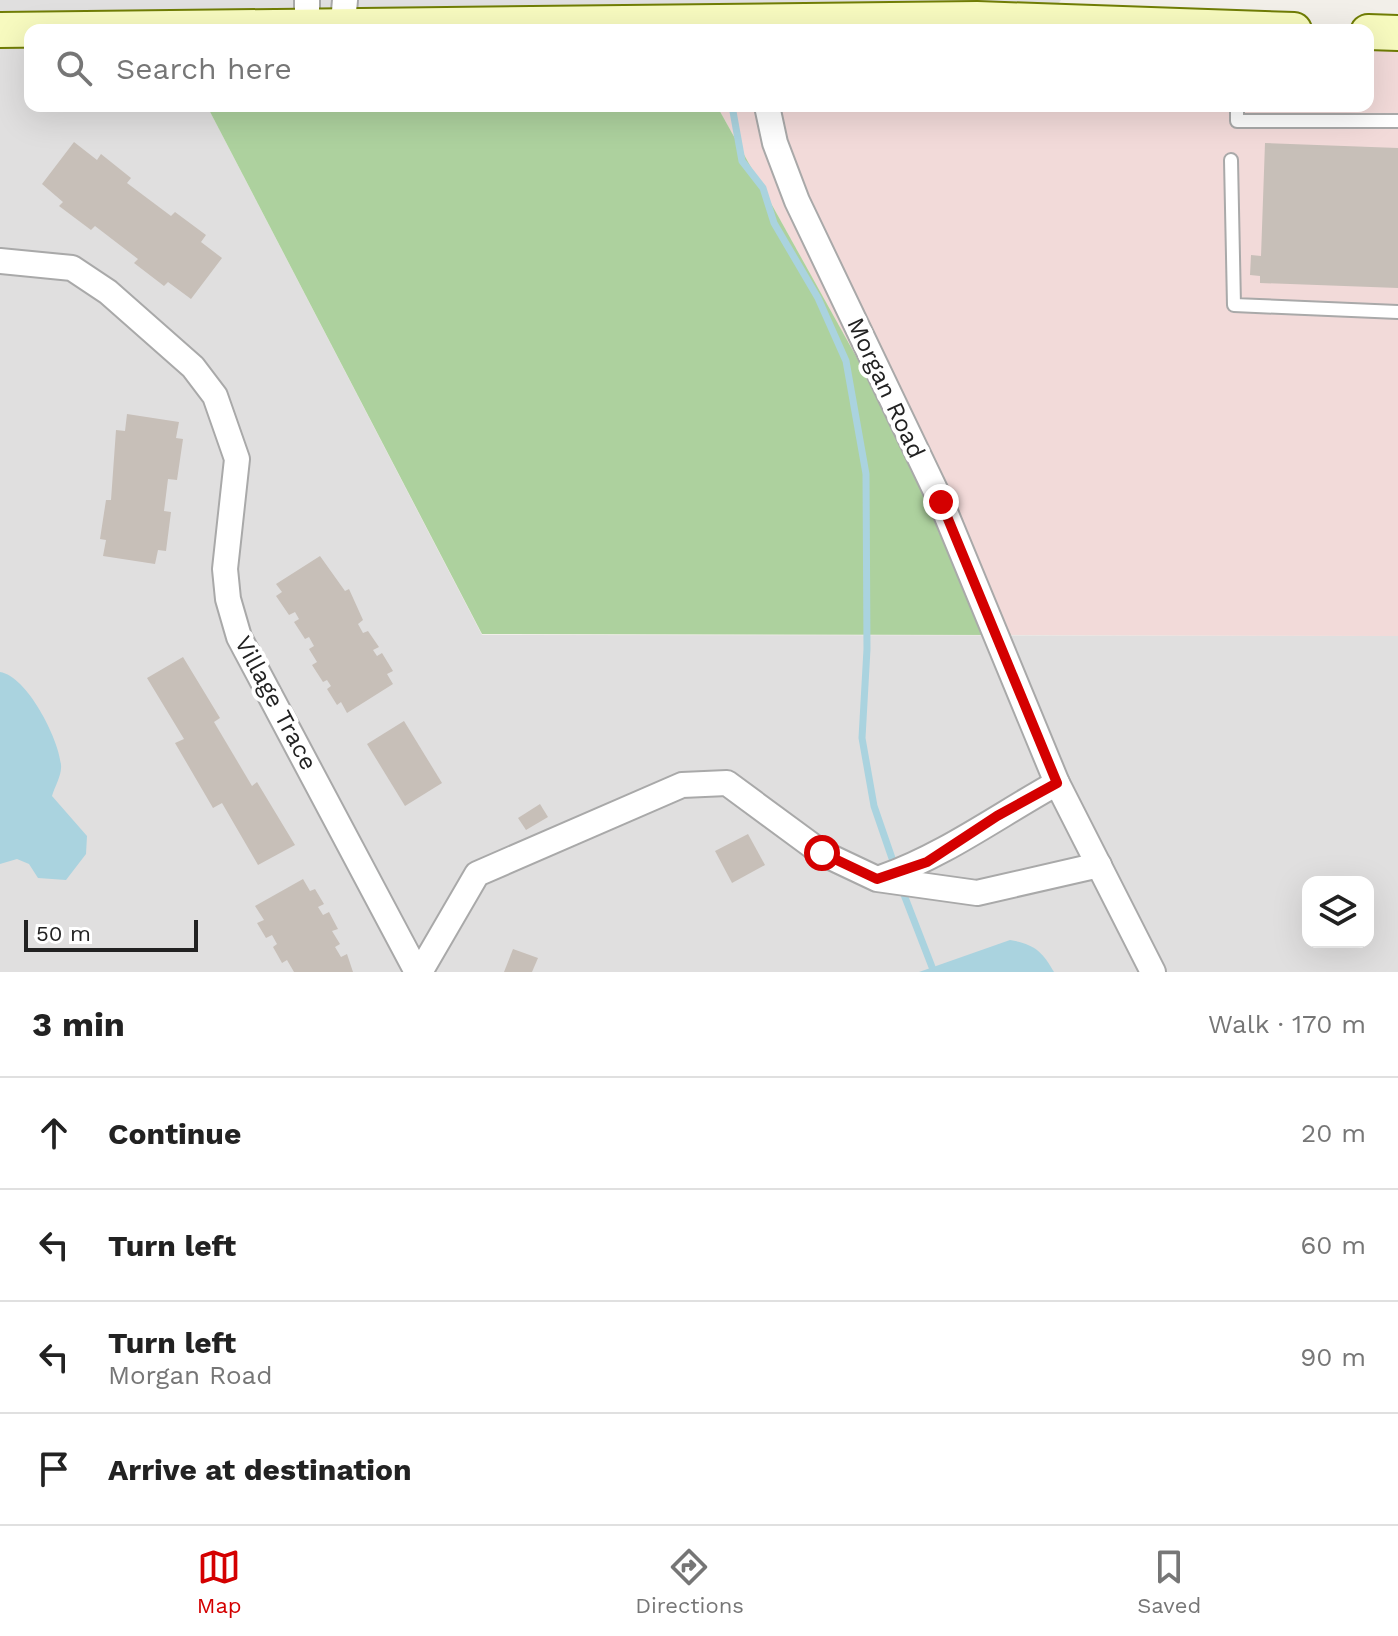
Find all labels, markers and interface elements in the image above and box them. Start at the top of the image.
search box [24,24,1374,112]
icon: search [52,46,96,90]
text: Search here [116,51,292,86]
street label: Morgan Road [841,313,931,463]
route end [923,484,959,520]
street label: Village Trace [229,631,323,775]
route start [804,835,840,871]
map controls [1302,876,1374,948]
button: layers [1302,876,1374,948]
scale bar [24,916,198,952]
text: 50 m [36,921,91,946]
text: 3 min [32,1004,125,1044]
text: Walk · 170 m [1208,1009,1366,1039]
icon: ahead [32,1111,76,1155]
text: Continue [108,1116,241,1151]
text: 20 m [1301,1118,1366,1148]
icon: left [32,1223,76,1267]
text: Turn left [108,1228,236,1263]
text: 60 m [1300,1230,1366,1260]
text: Turn left [108,1325,236,1360]
icon: left [32,1335,76,1379]
text: 90 m [1300,1342,1366,1372]
text: Morgan Road [108,1360,273,1390]
icon: arrive [32,1447,76,1491]
text: Arrive at destination [108,1452,412,1487]
tab: Map [197,1545,242,1618]
tab: Directions [635,1545,744,1618]
tab: Saved [1137,1545,1201,1618]

